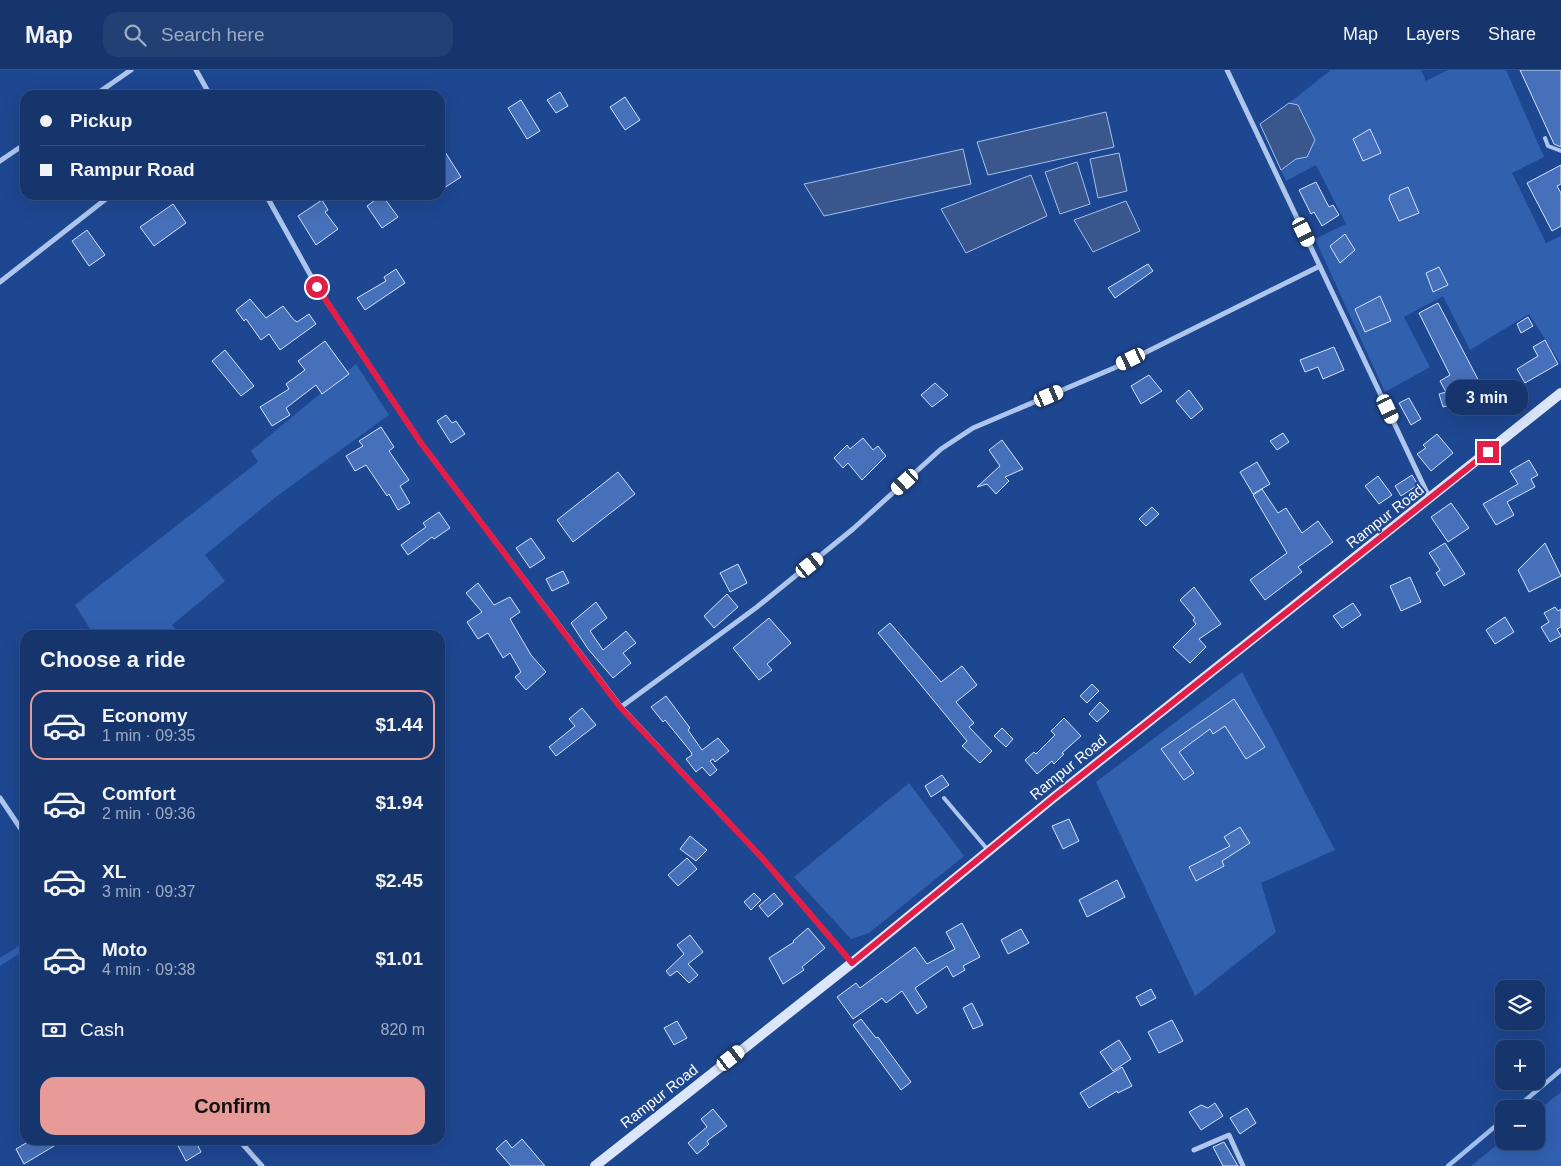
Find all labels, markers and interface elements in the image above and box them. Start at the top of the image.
search box [103,12,453,57]
text: Map [25,21,73,48]
icon: search [121,21,149,49]
text: Search here [161,24,265,45]
text: Map [1343,24,1378,44]
text: Layers [1406,24,1460,44]
text: Share [1488,24,1536,44]
text: Pickup [70,110,132,131]
text: Rampur Road [70,159,195,180]
car [1290,215,1317,249]
route start [306,276,328,298]
car [1114,346,1147,372]
callout: 3 min [1447,380,1529,414]
car [1032,383,1065,409]
text: 3 min [1466,389,1508,406]
car [1374,392,1401,426]
route end [1477,441,1499,463]
car [888,466,921,498]
street label: Rampur Road [1343,481,1427,551]
car [793,550,826,580]
text: Choose a ride [40,647,185,672]
icon: car [42,703,87,748]
text: Economy [102,705,188,726]
text: $1.44 [375,714,423,735]
text: 1 min · 09:35 [102,727,195,744]
street label: Rampur Road [1026,731,1110,803]
icon: car [42,781,87,826]
text: Comfort [102,783,176,804]
text: $1.94 [375,792,423,813]
text: 2 min · 09:36 [102,805,195,822]
icon: car [42,859,87,904]
text: XL [102,861,126,882]
text: $2.45 [375,870,423,891]
text: 3 min · 09:37 [102,883,195,900]
icon: car [42,937,87,982]
text: Moto [102,939,147,960]
text: $1.01 [375,948,423,969]
text: 4 min · 09:38 [102,961,195,978]
map controls [1495,980,1545,1150]
button: layers [1495,980,1545,1030]
icon: cash [40,1016,68,1044]
text: Cash [80,1019,124,1040]
text: 820 m [381,1021,425,1038]
button: + [1495,1040,1545,1090]
car [714,1043,747,1073]
street label: Rampur Road [617,1061,701,1131]
button: Confirm [40,1077,425,1135]
button: − [1495,1100,1545,1150]

